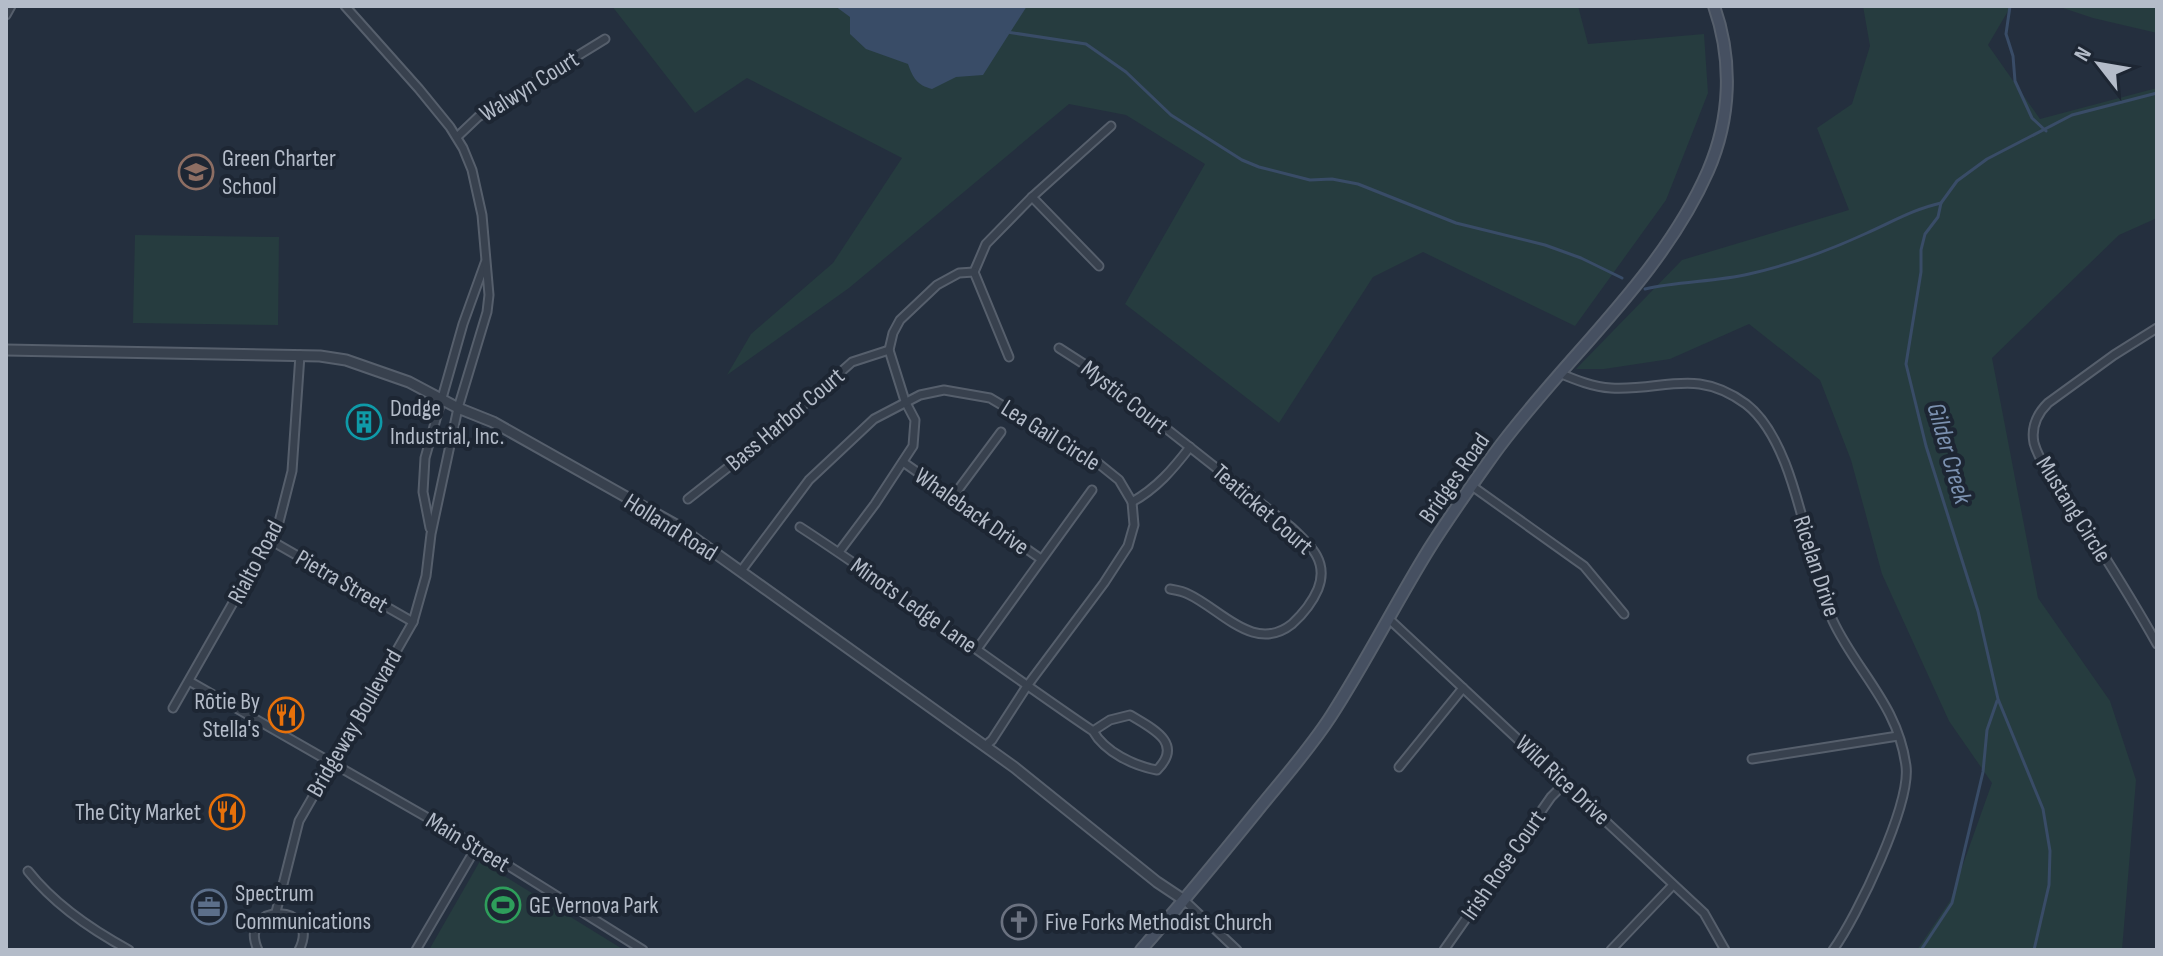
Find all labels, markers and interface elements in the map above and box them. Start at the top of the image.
north arrow [2059,24,2139,104]
text: N [2069,42,2098,66]
street label: Walwyn Court [474,45,584,128]
place label: Green Charter School [222,144,336,201]
school or university icon: Green Charter School [177,153,215,191]
street label: Mystic Court [1075,354,1174,441]
street label: Bass Harbor Court [720,361,850,477]
place label: Dodge Industrial, Inc. [390,394,504,451]
street label: Lea Gail Circle [996,394,1106,477]
water label: Gilder Creek [1919,399,1978,509]
building icon: Dodge Industrial, Inc. [345,403,383,441]
street label: Bridges Road [1413,428,1496,529]
street label: Mustang Circle [2030,451,2117,568]
street label: Teaticket Court [1206,458,1319,561]
street label: Whaleback Drive [909,461,1034,561]
street label: Holland Road [619,487,723,567]
street label: Ricelan Drive [1787,512,1846,620]
street label: Rialto Road [221,516,289,609]
street label: Pietra Street [290,543,393,619]
street label: Minots Ledge Lane [845,551,983,660]
street label: Bridgeway Boulevard [300,644,408,802]
place label: Rôtie By Stella's [194,687,260,744]
restaurant icon: Rôtie By Stella's [267,696,305,734]
street label: Wild Rice Drive [1509,729,1616,831]
restaurant icon: The City Market [208,793,246,831]
place label: The City Market [75,798,201,827]
street label: Irish Rose Court [1455,805,1552,926]
street label: Main Street [421,806,515,879]
place label: Spectrum Communications [235,879,371,936]
sports icon: GE Vernova Park [484,886,522,924]
office icon: Spectrum Communications [190,888,228,926]
place label: GE Vernova Park [529,891,658,920]
church icon: Five Forks Methodist Church [1000,903,1038,941]
place label: Five Forks Methodist Church [1045,908,1272,937]

